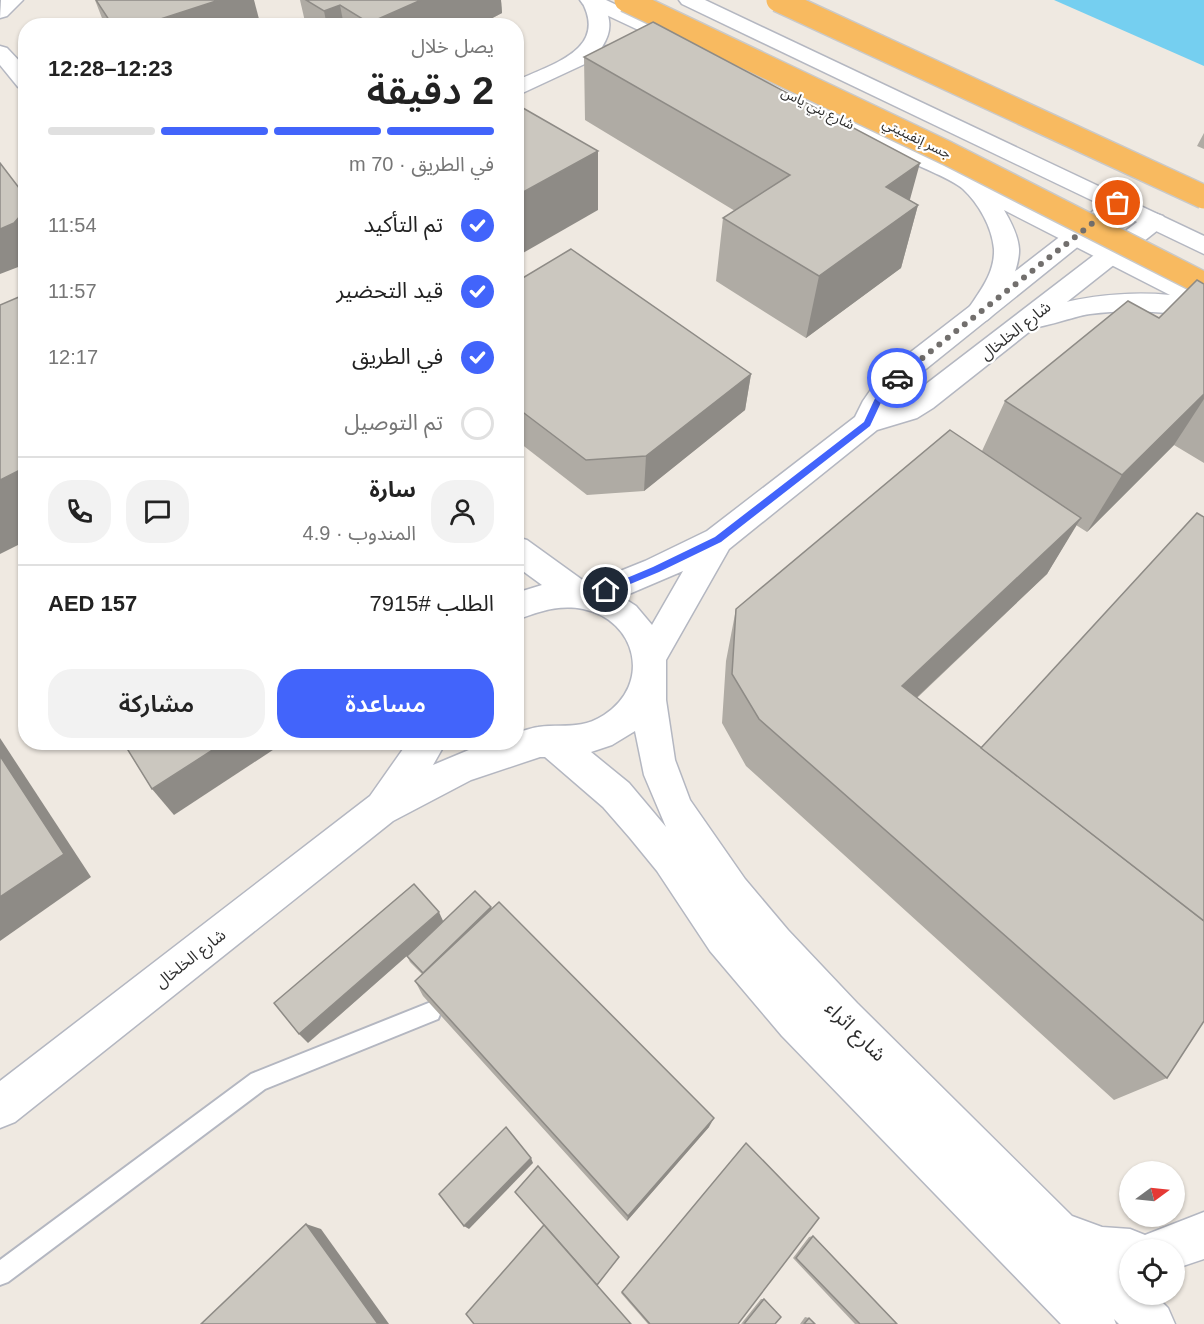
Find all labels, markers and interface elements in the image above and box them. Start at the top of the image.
text: يصل خلال [411,35,494,57]
text: 12:23–12:28 [48,56,173,81]
text: 2 دقيقة [367,69,494,112]
street label: شارع بني ياس [778,83,857,135]
street label: جسر إنفينيتي [879,115,954,164]
text: في الطريق · 70 m [349,153,494,175]
pin [1092,177,1143,228]
icon: bag [1101,186,1134,219]
icon: check [461,209,494,242]
text: تم التأكيد [363,212,443,237]
text: 11:54 [48,214,97,236]
icon: check [461,275,494,308]
text: قيد التحضير [336,278,443,303]
text: 11:57 [48,280,97,302]
street label: شارع الخلخال [977,298,1056,366]
icon: check [461,341,494,374]
text: في الطريق [352,344,443,369]
text: 12:17 [48,346,98,368]
courier [867,348,927,408]
icon: car [881,362,914,395]
text: تم التوصيل [344,410,443,435]
text: سارة [370,477,416,502]
button: phone [48,480,111,543]
button: chat [126,480,189,543]
button: person [431,480,494,543]
text: المندوب · 4.9 [303,522,416,544]
pin [580,564,631,615]
icon: home [589,573,622,606]
text: AED 157 [48,591,137,616]
text: الطلب #7915 [369,591,494,616]
button: مشاركة [48,669,265,738]
button: مساعدة [277,669,494,738]
street label: شارع الخلخال [152,926,231,994]
street label: شارع اثراء [819,996,891,1068]
north arrow [1119,1161,1185,1227]
map controls [1119,1161,1185,1305]
button: locate [1119,1239,1185,1305]

